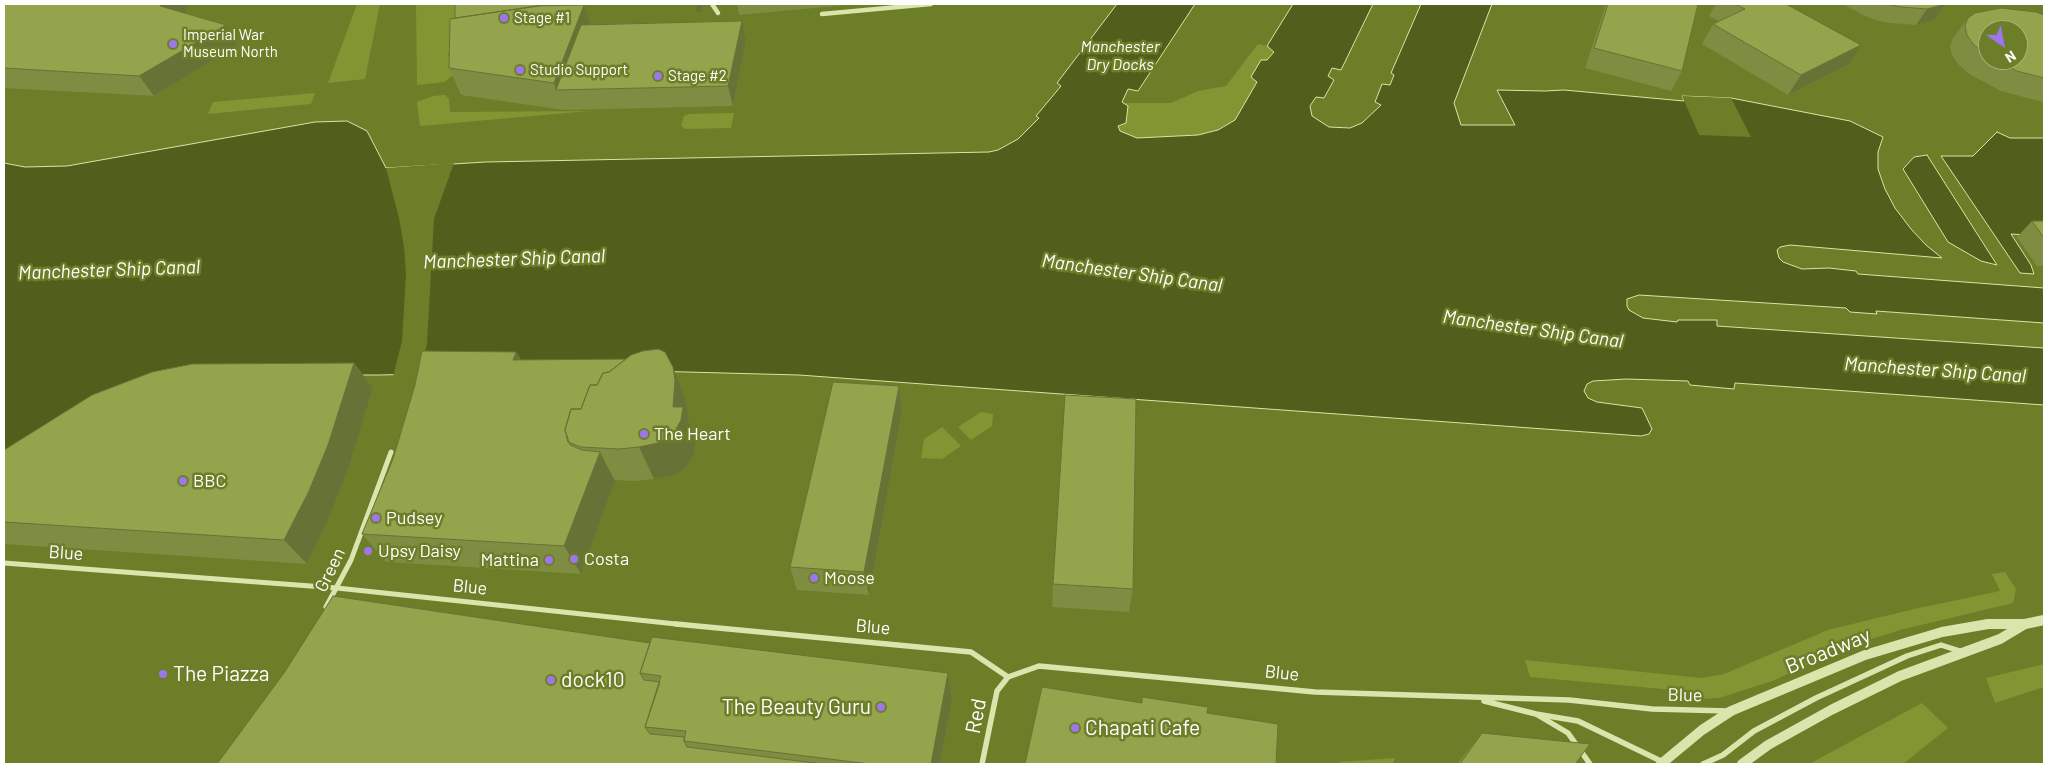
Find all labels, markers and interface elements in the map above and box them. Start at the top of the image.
place label: Stage #1 [514,9,570,27]
marker: Stage #1 [498,12,510,24]
north arrow [1978,20,2028,70]
place label: Imperial War Museum North [183,26,278,61]
water label: Manchester Dry Docks [1080,37,1160,75]
marker: Imperial War Museum North [167,38,179,50]
text: N [2002,47,2019,67]
place label: Studio Support [530,61,628,79]
marker: Studio Support [514,64,526,76]
place label: Stage #2 [668,67,727,85]
marker: Stage #2 [652,70,664,82]
water label: Manchester Ship Canal [423,244,605,274]
water label: Manchester Ship Canal [1040,249,1224,297]
water label: Manchester Ship Canal [18,255,200,285]
water label: Manchester Ship Canal [1441,305,1625,353]
water label: Manchester Ship Canal [1843,352,2027,388]
place label: The Heart [654,423,731,445]
marker: The Heart [638,428,650,440]
place label: BBC [193,470,226,492]
marker: BBC [177,475,189,487]
place label: Pudsey [386,507,442,529]
marker: Pudsey [370,512,382,524]
place label: Upsy Daisy [378,540,461,562]
street label: Blue [48,541,84,565]
street label: Green [310,544,350,596]
marker: Upsy Daisy [362,545,374,557]
place label: Costa [584,548,629,570]
place label: Mattina [480,549,539,571]
marker: Costa [568,553,580,565]
marker: Mattina [543,554,555,566]
place label: Moose [824,567,875,589]
marker: Moose [808,572,820,584]
street label: Blue [452,574,488,600]
street label: Blue [855,615,891,639]
street label: Broadway [1782,623,1874,679]
street label: Blue [1264,660,1300,686]
place label: The Piazza [173,661,269,687]
place label: dock10 [561,667,625,693]
marker: The Piazza [157,668,169,680]
marker: dock10 [545,674,557,686]
street label: Blue [1667,684,1703,706]
place label: The Beauty Guru [722,694,871,720]
street label: Red [960,696,992,736]
marker: The Beauty Guru [875,701,887,713]
place label: Chapati Cafe [1085,715,1200,741]
marker: Chapati Cafe [1069,722,1081,734]

